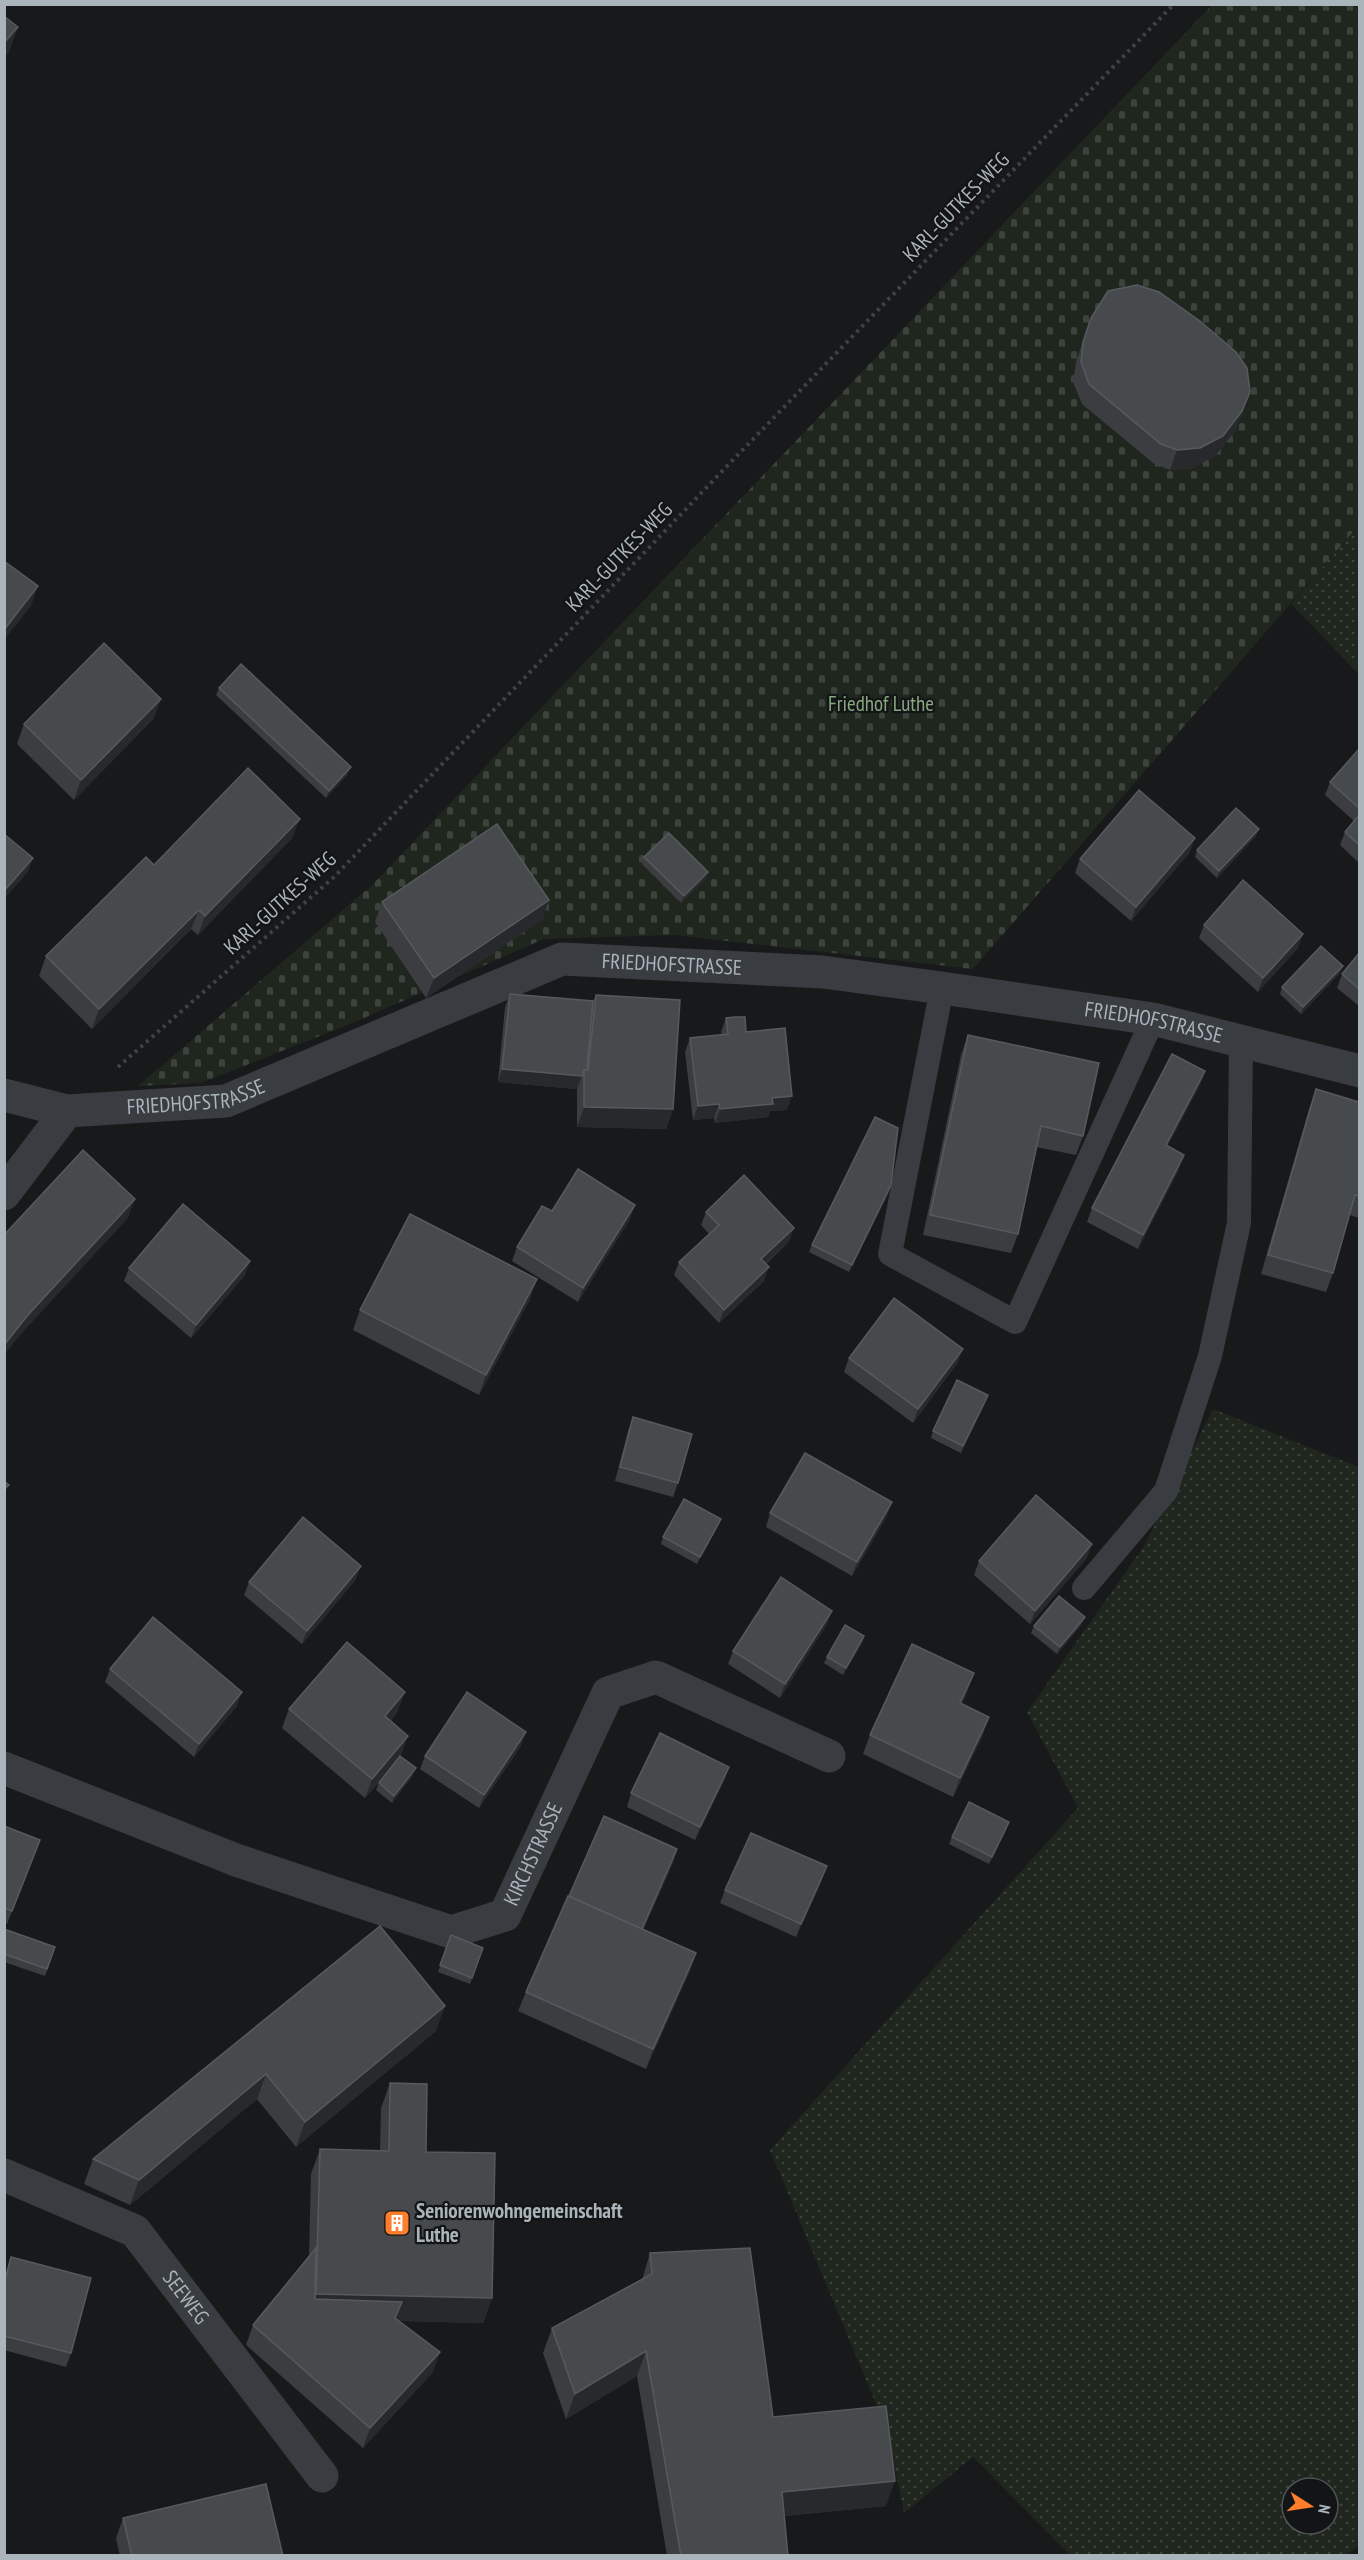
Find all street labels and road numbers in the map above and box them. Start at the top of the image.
street label: KARL-GUTKES-WEG [897,146,1015,267]
street label: KARL-GUTKES-WEG [560,496,678,617]
street label: KARL-GUTKES-WEG [218,845,341,960]
street label: FRIEDHOFSTRASSE [601,947,742,981]
street label: FRIEDHOFSTRASSE [1083,995,1226,1049]
street label: FRIEDHOFSTRASSE [126,1072,269,1120]
street label: KIRCHSTRASSE [497,1798,568,1910]
street label: SEEWEG [157,2265,215,2329]

